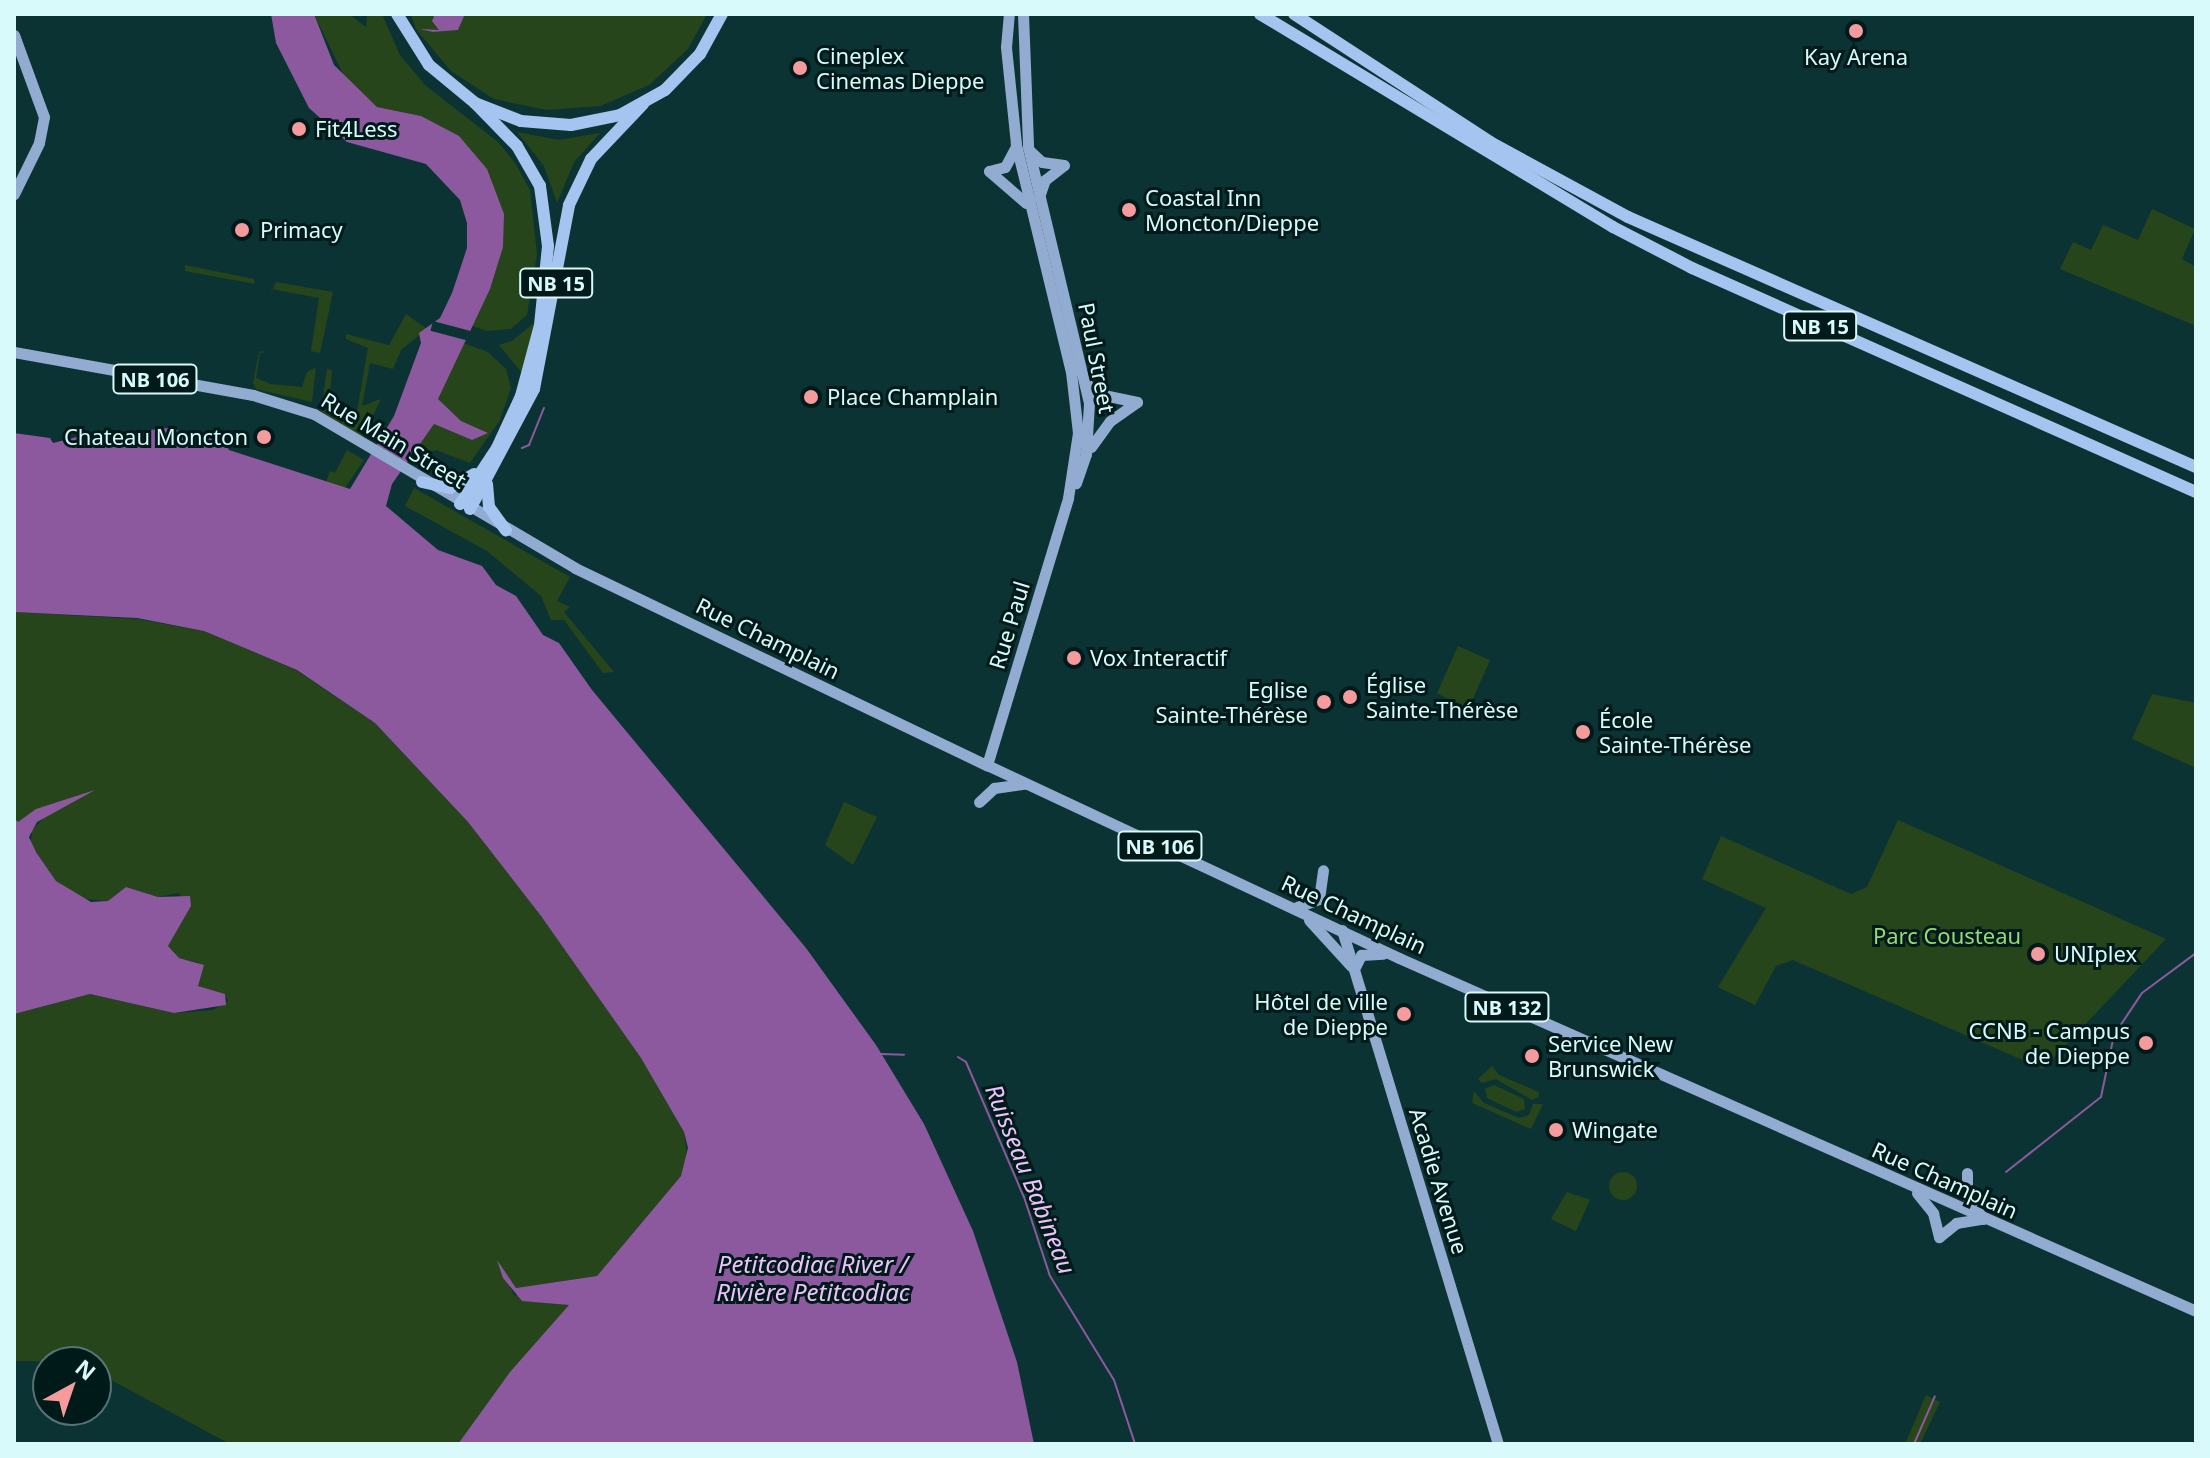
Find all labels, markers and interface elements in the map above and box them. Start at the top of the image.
marker: Kay Arena [1847,22,1865,40]
place label: Cineplex Cinemas Dieppe [816,42,984,94]
place label: Kay Arena [1804,44,1908,70]
marker: Cineplex Cinemas Dieppe [791,59,809,77]
place label: Fit4Less [315,116,398,142]
marker: Fit4Less [290,120,308,138]
place label: Coastal Inn Moncton/Dieppe [1145,184,1319,236]
marker: Coastal Inn Moncton/Dieppe [1120,201,1138,219]
place label: Primacy [260,217,343,243]
marker: Primacy [231,219,253,241]
road number: NB 15 [518,267,594,299]
street label: Paul Street [1073,300,1121,416]
road number: NB 15 [1782,310,1858,342]
road number: NB 106 [111,363,199,395]
place label: Place Champlain [827,384,998,410]
street label: Rue Main Street [317,386,471,494]
marker: Place Champlain [802,388,820,406]
place label: Chateau Moncton [64,424,248,450]
marker: Chateau Moncton [255,428,273,446]
street label: Rue Paul [983,578,1035,672]
street label: Rue Champlain [692,592,844,684]
place label: Vox Interactif [1090,645,1227,671]
marker: Vox Interactif [1065,649,1083,667]
place label: Église Sainte-Thérèse [1366,671,1518,722]
place label: Eglise Sainte-Thérèse [1156,676,1308,728]
marker: Église Sainte-Thérèse [1341,688,1359,706]
marker: Eglise Sainte-Thérèse [1315,693,1333,711]
place label: École Sainte-Thérèse [1599,706,1751,758]
marker: École Sainte-Thérèse [1574,723,1592,741]
road number: NB 106 [1116,830,1204,862]
street label: Rue Champlain [1277,869,1431,959]
park label: Parc Cousteau [1873,923,2021,949]
place label: UNIplex [2054,941,2137,967]
marker: UNIplex [2029,945,2047,963]
place label: Hôtel de ville de Dieppe [1254,988,1388,1040]
road number: NB 132 [1463,991,1551,1023]
marker: Hôtel de ville de Dieppe [1395,1005,1413,1023]
place label: CCNB - Campus de Dieppe [1969,1017,2130,1068]
place label: Service New Brunswick [1548,1030,1673,1082]
marker: CCNB - Campus de Dieppe [2137,1034,2155,1052]
marker: Service New Brunswick [1523,1047,1541,1065]
water label: Ruisseau Babineau [980,1080,1082,1278]
street label: Acadie Avenue [1404,1105,1474,1257]
place label: Wingate [1572,1117,1658,1143]
marker: Wingate [1547,1121,1565,1139]
street label: Rue Champlain [1868,1136,2022,1224]
water label: Petitcodiac River / Rivière Petitcodiac [716,1250,910,1306]
north arrow [32,1346,112,1426]
text: N [70,1352,103,1386]

